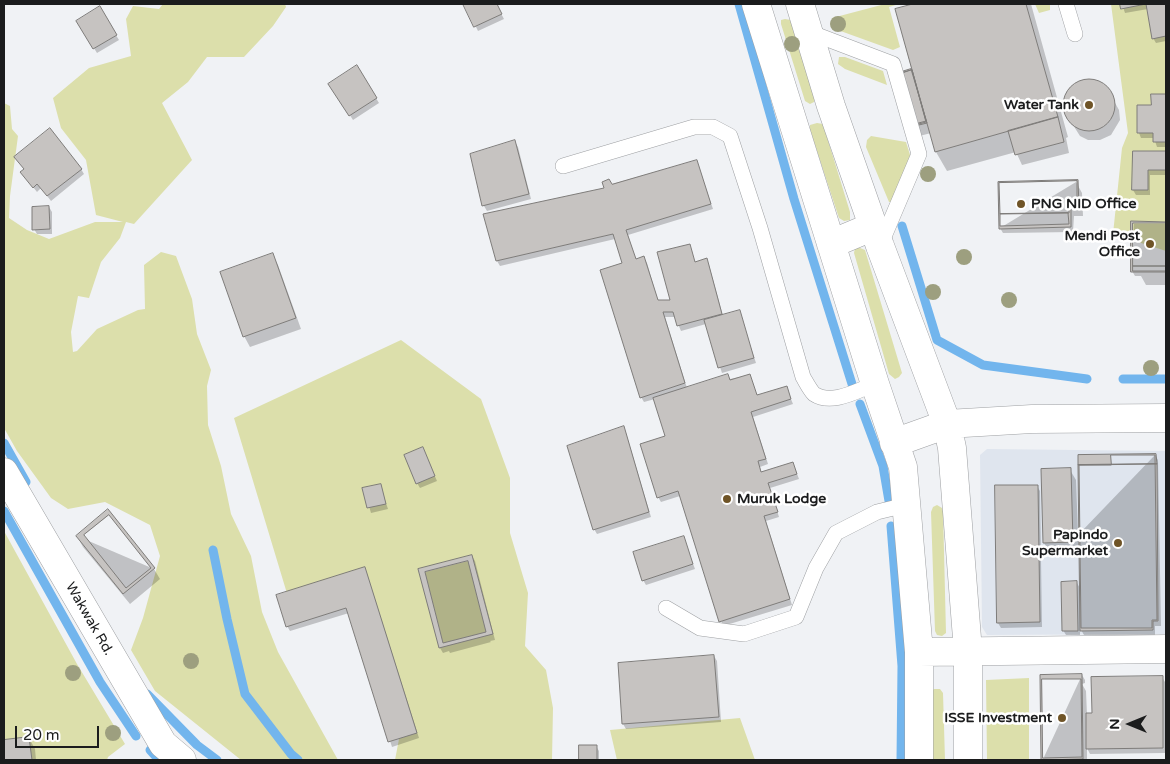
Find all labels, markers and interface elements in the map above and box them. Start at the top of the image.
place label: Water Tank [1004,97,1079,113]
marker: Water Tank [1083,99,1095,111]
place label: PNG NID Office [1031,196,1136,212]
marker: PNG NID Office [1015,198,1027,210]
place label: Mendi Post Office [1065,228,1140,260]
marker: Mendi Post Office [1144,238,1156,250]
place label: Muruk Lodge [737,491,826,507]
marker: Muruk Lodge [721,493,733,505]
place label: Papindo Supermarket [1022,527,1108,560]
marker: Papindo Supermarket [1112,537,1124,549]
street label: Wakwak Rd. [61,579,117,659]
north arrow [1105,699,1155,749]
place label: ISSE Investment [944,710,1052,726]
marker: ISSE Investment [1056,712,1068,724]
scale bar [18,716,101,748]
text: N [1106,718,1123,730]
text: 20 m [23,726,60,744]

